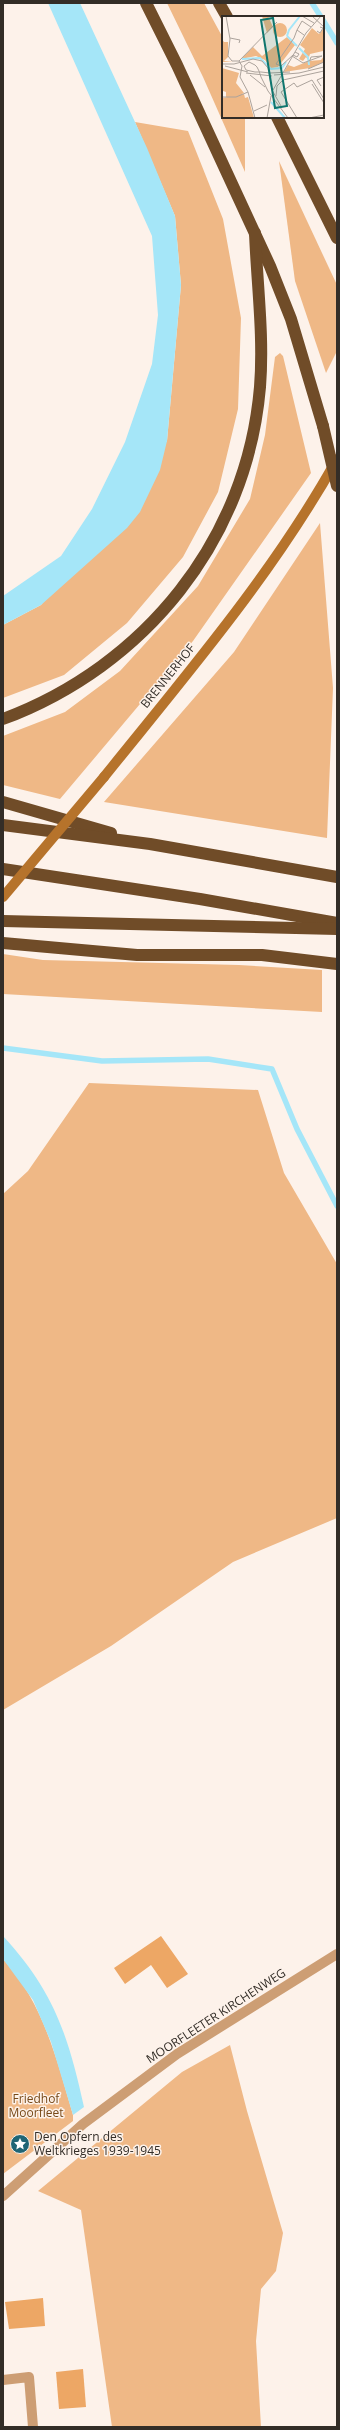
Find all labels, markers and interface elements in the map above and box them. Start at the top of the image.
inset map [222,16,324,118]
street label: BRENNERHOF [136,640,199,711]
street label: MOORFLEETER KIRCHENWEG [143,1964,289,2067]
park label: Friedhof Moorfleet [9,2090,63,2121]
place label: Den Opfern des Weltkrieges 1939-1945 [34,2128,161,2159]
place icon: Den Opfern des Weltkrieges 1939-1945 [9,2133,31,2155]

